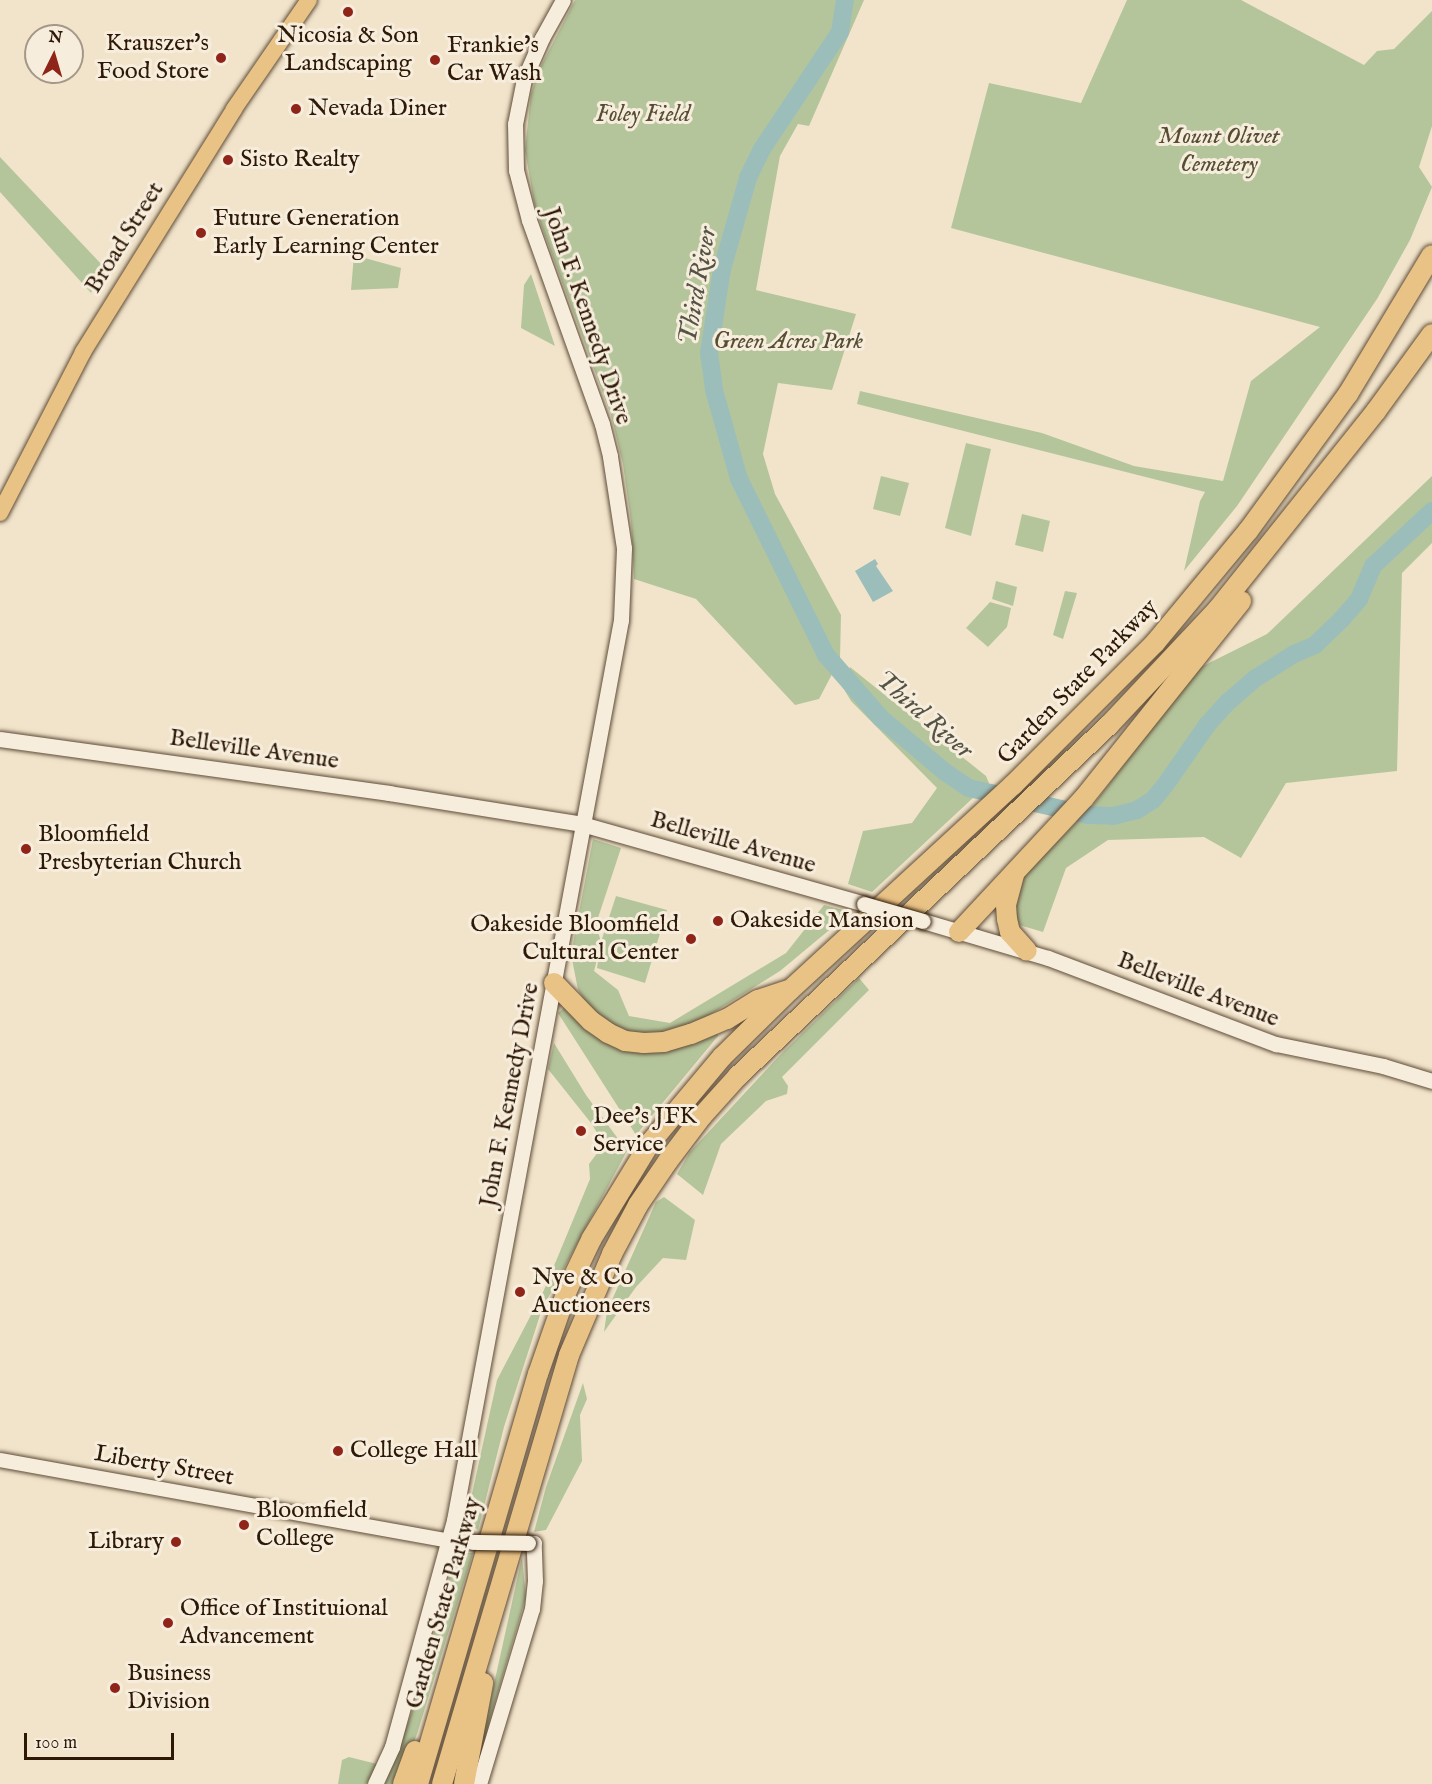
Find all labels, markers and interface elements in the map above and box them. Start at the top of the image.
marker: Nicosia & Son Landscaping [341,5,355,19]
place label: Nicosia & Son Landscaping [277,22,419,78]
north arrow [24,24,84,84]
text: N [48,27,63,49]
place label: Krauszer's Food Store [97,30,209,86]
place label: Frankie's Car Wash [447,32,542,88]
marker: Krauszer's Food Store [214,51,228,65]
marker: Frankie's Car Wash [428,53,442,67]
place label: Nevada Diner [308,95,447,123]
park label: Foley Field [596,101,690,129]
marker: Nevada Diner [289,102,303,116]
park label: Mount Olivet Cemetery [1158,123,1280,179]
place label: Sisto Realty [240,146,360,174]
marker: Sisto Realty [221,153,235,167]
street label: Broad Street [79,177,171,299]
street label: John F. Kennedy Drive [536,204,638,428]
place label: Future Generation Early Learning Center [213,205,439,261]
water label: Third River [672,225,724,347]
marker: Future Generation Early Learning Center [194,226,208,240]
park label: Green Acres Park [713,328,863,356]
street label: Garden State Parkway [992,593,1164,771]
water label: Third River [869,664,979,766]
street label: Belleville Avenue [168,724,340,776]
street label: Belleville Avenue [647,806,819,880]
place label: Bloomfield Presbyterian Church [38,821,242,877]
marker: Bloomfield Presbyterian Church [19,842,33,856]
place label: Oakeside Mansion [730,907,914,935]
place label: Oakeside Bloomfield Cultural Center [470,911,679,967]
marker: Oakeside Mansion [711,914,725,928]
marker: Oakeside Bloomfield Cultural Center [684,932,698,946]
street label: Belleville Avenue [1113,946,1283,1034]
street label: John F. Kennedy Drive [474,980,546,1210]
place label: Dee's JFK Service [593,1103,697,1159]
marker: Dee's JFK Service [574,1124,588,1138]
place label: Nye & Co Auctioneers [532,1264,650,1320]
marker: Nye & Co Auctioneers [513,1285,527,1299]
place label: College Hall [350,1437,477,1465]
street label: Liberty Street [92,1440,236,1492]
marker: College Hall [331,1444,345,1458]
street label: Garden State Parkway [400,1494,488,1712]
place label: Bloomfield College [256,1497,367,1553]
marker: Bloomfield College [237,1518,251,1532]
place label: Library [88,1528,164,1556]
marker: Library [169,1535,183,1549]
place label: Office of Instituional Advancement [180,1595,388,1651]
marker: Office of Instituional Advancement [161,1616,175,1630]
place label: Business Division [127,1660,211,1716]
marker: Business Division [108,1681,122,1695]
scale bar [27,1721,177,1759]
text: 100 m [35,1732,77,1755]

